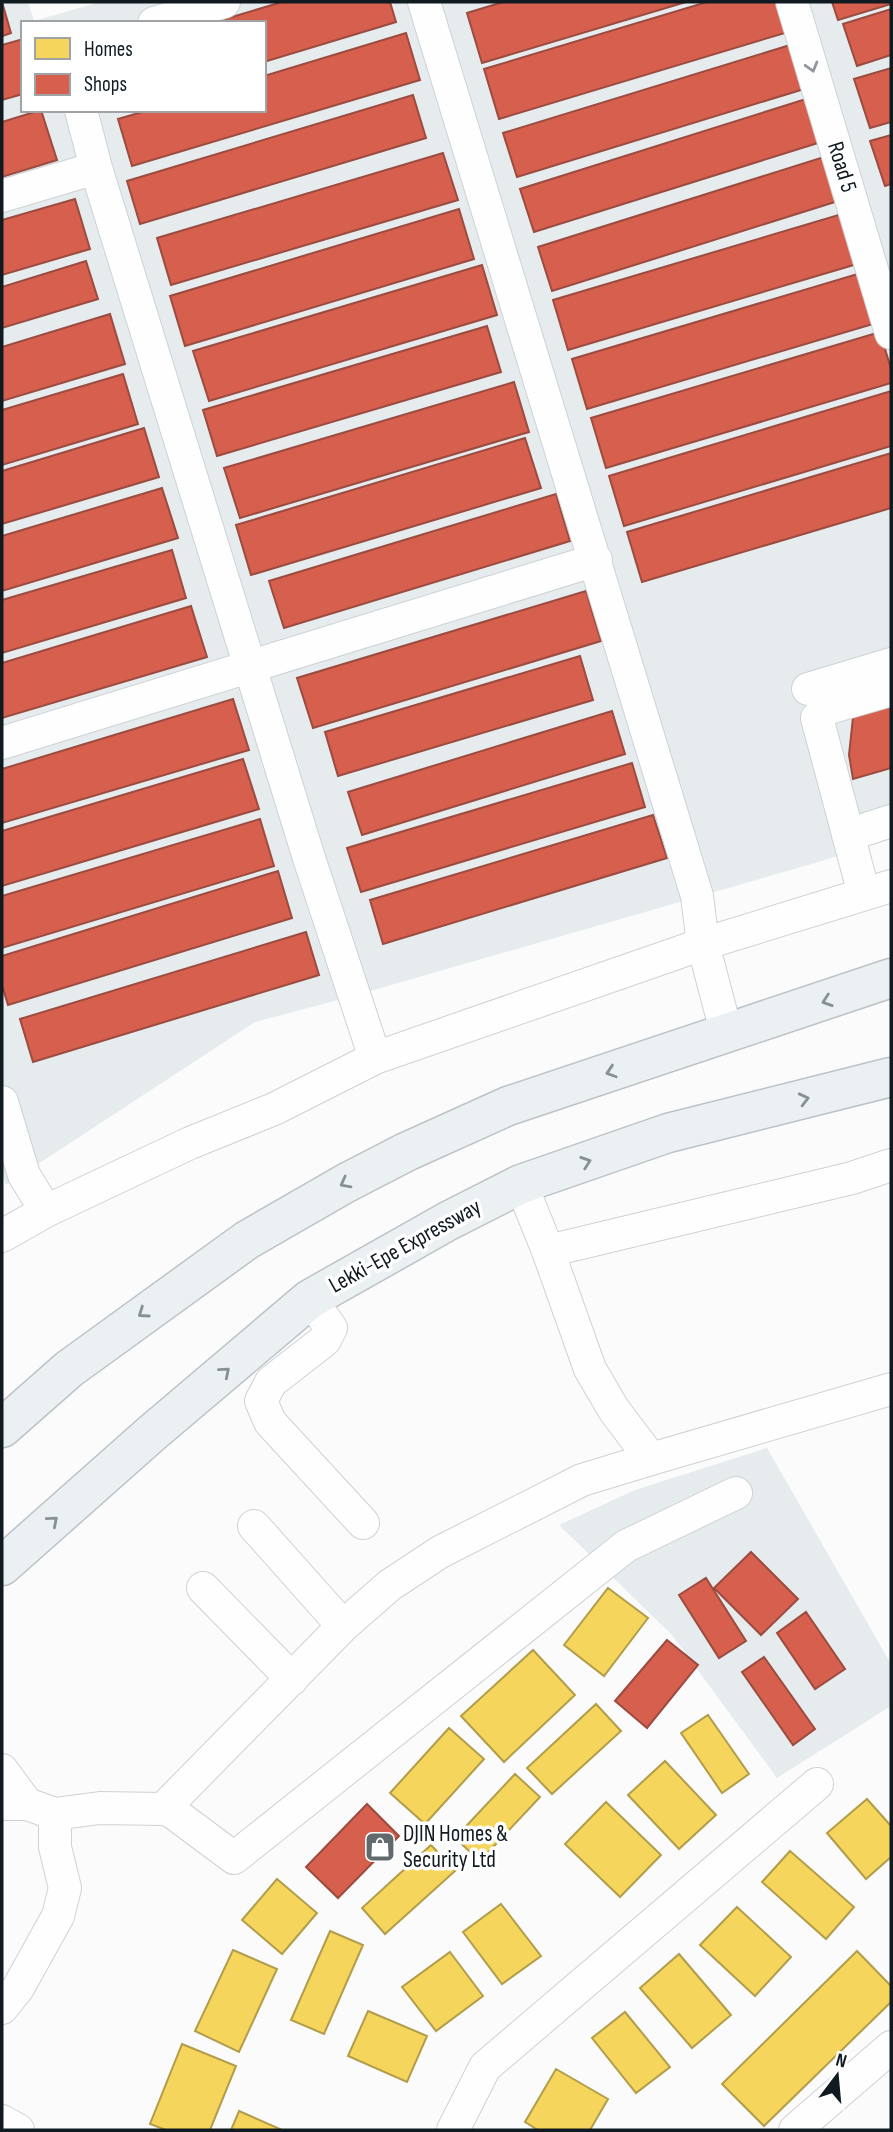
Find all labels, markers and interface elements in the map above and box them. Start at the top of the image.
legend [21,21,266,112]
text: Homes [84,37,133,62]
one-way arrow [803,61,818,73]
text: Shops [84,72,127,97]
street label: Road 5 [821,138,863,196]
one-way arrow [821,993,833,1007]
one-way arrow [605,1064,617,1078]
one-way arrow [798,1093,810,1107]
one-way arrow [579,1156,591,1170]
one-way arrow [340,1175,352,1189]
street label: Lekki-Epe Expressway [324,1193,486,1299]
one-way arrow [138,1305,151,1317]
one-way arrow [216,1368,229,1380]
one-way arrow [45,1517,58,1529]
place label: DJIN Homes & Security Ltd [403,1820,508,1874]
shop icon: DJIN Homes & Security Ltd [363,1830,397,1864]
north arrow [802,2041,872,2111]
text: N [833,2049,849,2074]

